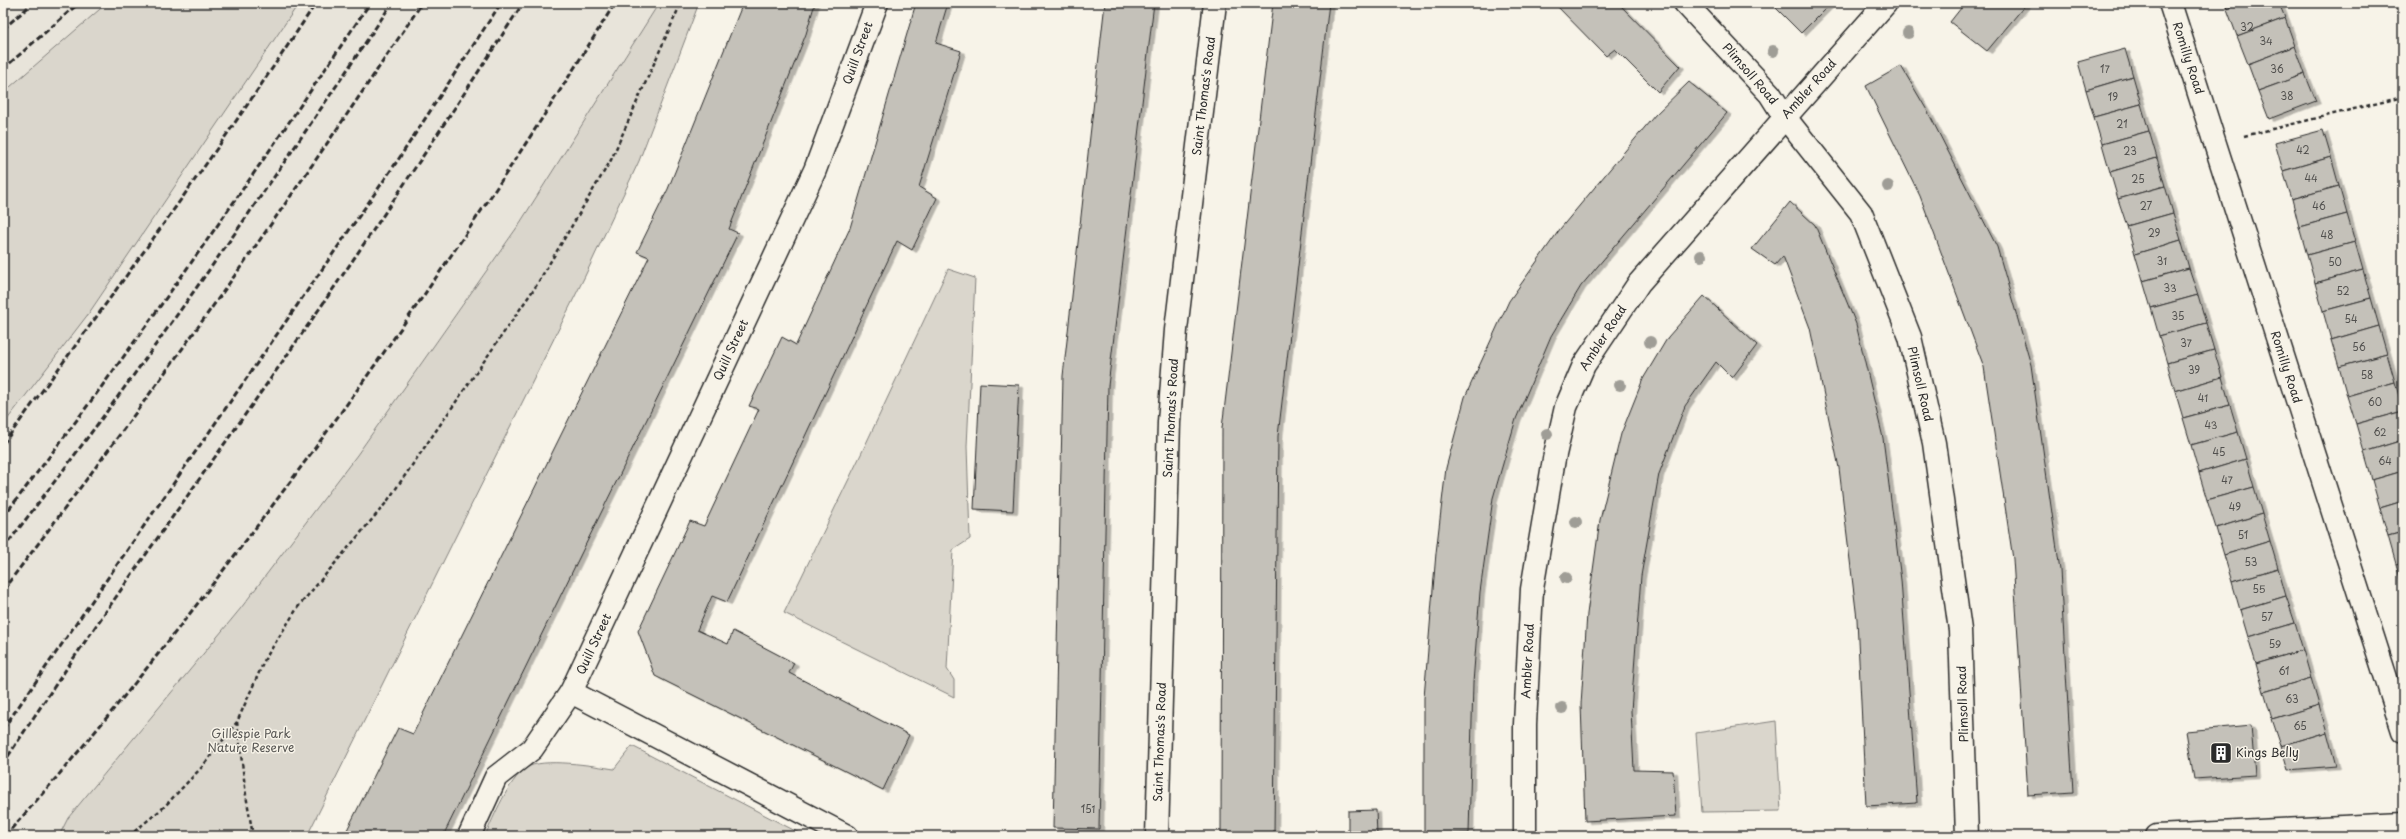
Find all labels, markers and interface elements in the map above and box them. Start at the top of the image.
street label: Quill Street [837,19,877,87]
street label: Romilly Road [2169,19,2209,96]
house number: 32 [2240,19,2254,34]
house number: 34 [2259,33,2273,48]
street label: Saint Thomas's Road [1187,35,1219,156]
street label: Plimsoll Road [1719,39,1783,108]
street label: Ambler Road [1776,54,1840,122]
house number: 17 [2100,61,2111,76]
house number: 36 [2270,61,2284,76]
house number: 38 [2281,88,2293,103]
house number: 19 [2108,89,2118,104]
house number: 21 [2116,116,2128,131]
house number: 42 [2296,142,2310,157]
house number: 23 [2123,143,2137,158]
house number: 44 [2304,170,2318,185]
house number: 25 [2131,171,2145,186]
house number: 27 [2140,198,2153,213]
house number: 46 [2312,198,2326,213]
house number: 29 [2148,225,2161,240]
house number: 48 [2321,227,2333,242]
house number: 31 [2157,253,2167,268]
house number: 50 [2328,254,2342,269]
house number: 33 [2163,280,2177,295]
house number: 52 [2336,283,2350,298]
street label: Ambler Road [1574,301,1630,374]
house number: 35 [2172,308,2184,323]
house number: 54 [2344,311,2358,326]
street label: Quill Street [708,316,752,383]
street label: Romilly Road [2267,328,2307,405]
house number: 37 [2180,335,2193,350]
house number: 56 [2352,339,2366,354]
street label: Plimsoll Road [1904,344,1938,423]
street label: Saint Thomas's Road [1158,358,1182,478]
house number: 39 [2188,362,2200,377]
house number: 58 [2361,367,2373,382]
house number: 41 [2198,390,2208,405]
house number: 60 [2368,394,2382,409]
house number: 43 [2205,417,2218,432]
house number: 62 [2373,424,2387,439]
house number: 45 [2213,444,2225,459]
house number: 64 [2378,453,2392,468]
house number: 47 [2221,472,2234,487]
house number: 49 [2229,499,2241,514]
house number: 51 [2238,527,2248,542]
house number: 53 [2245,554,2257,569]
house number: 55 [2253,581,2266,596]
house number: 57 [2261,609,2273,624]
street label: Quill Street [571,610,615,677]
street label: Ambler Road [1516,623,1538,699]
house number: 59 [2269,636,2281,651]
house number: 61 [2278,663,2290,678]
street label: Plimsoll Road [1952,665,1972,743]
street label: Saint Thomas's Road [1148,682,1170,802]
house number: 63 [2285,691,2299,706]
house number: 65 [2293,718,2307,733]
park label: Gillespie Park Nature Reserve [208,724,294,756]
building icon: Kings Belly [2208,740,2234,766]
place label: Kings Belly [2236,743,2299,761]
house number: 151 [1081,801,1095,816]

